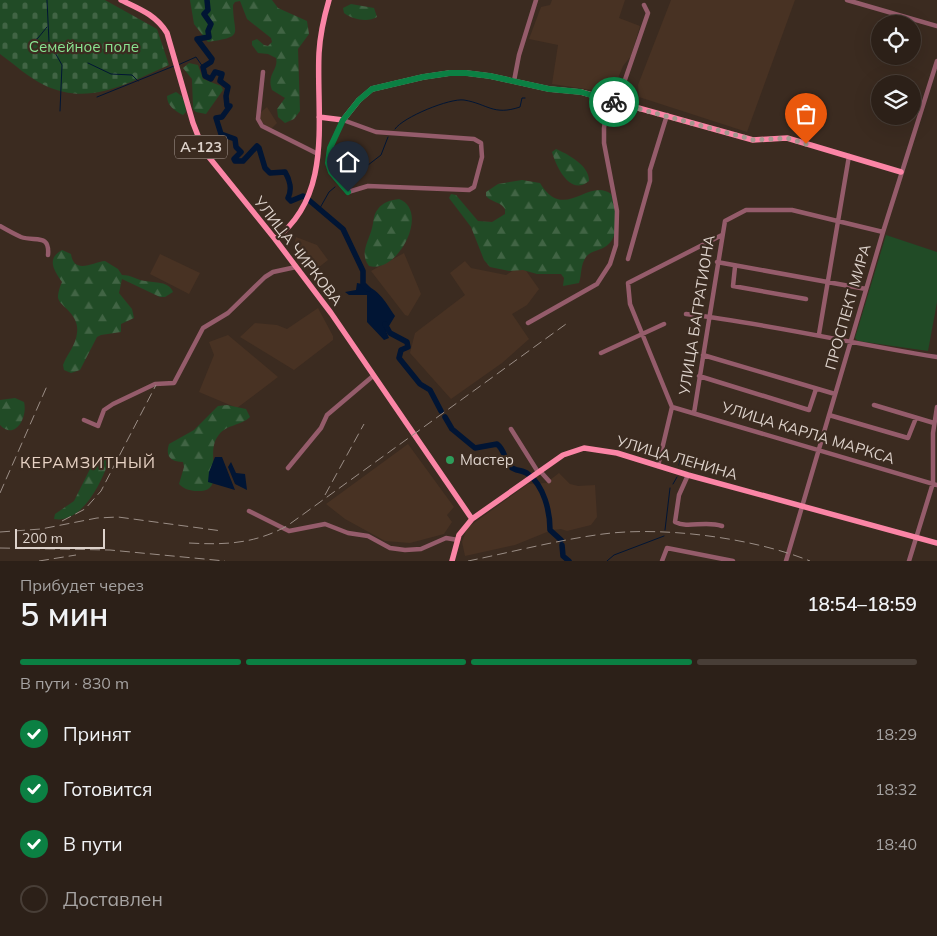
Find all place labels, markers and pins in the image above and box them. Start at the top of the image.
pin [785,93,827,144]
pin [327,141,369,192]
place label: Мастер [460,450,514,469]
marker: Мастер [444,454,456,466]

